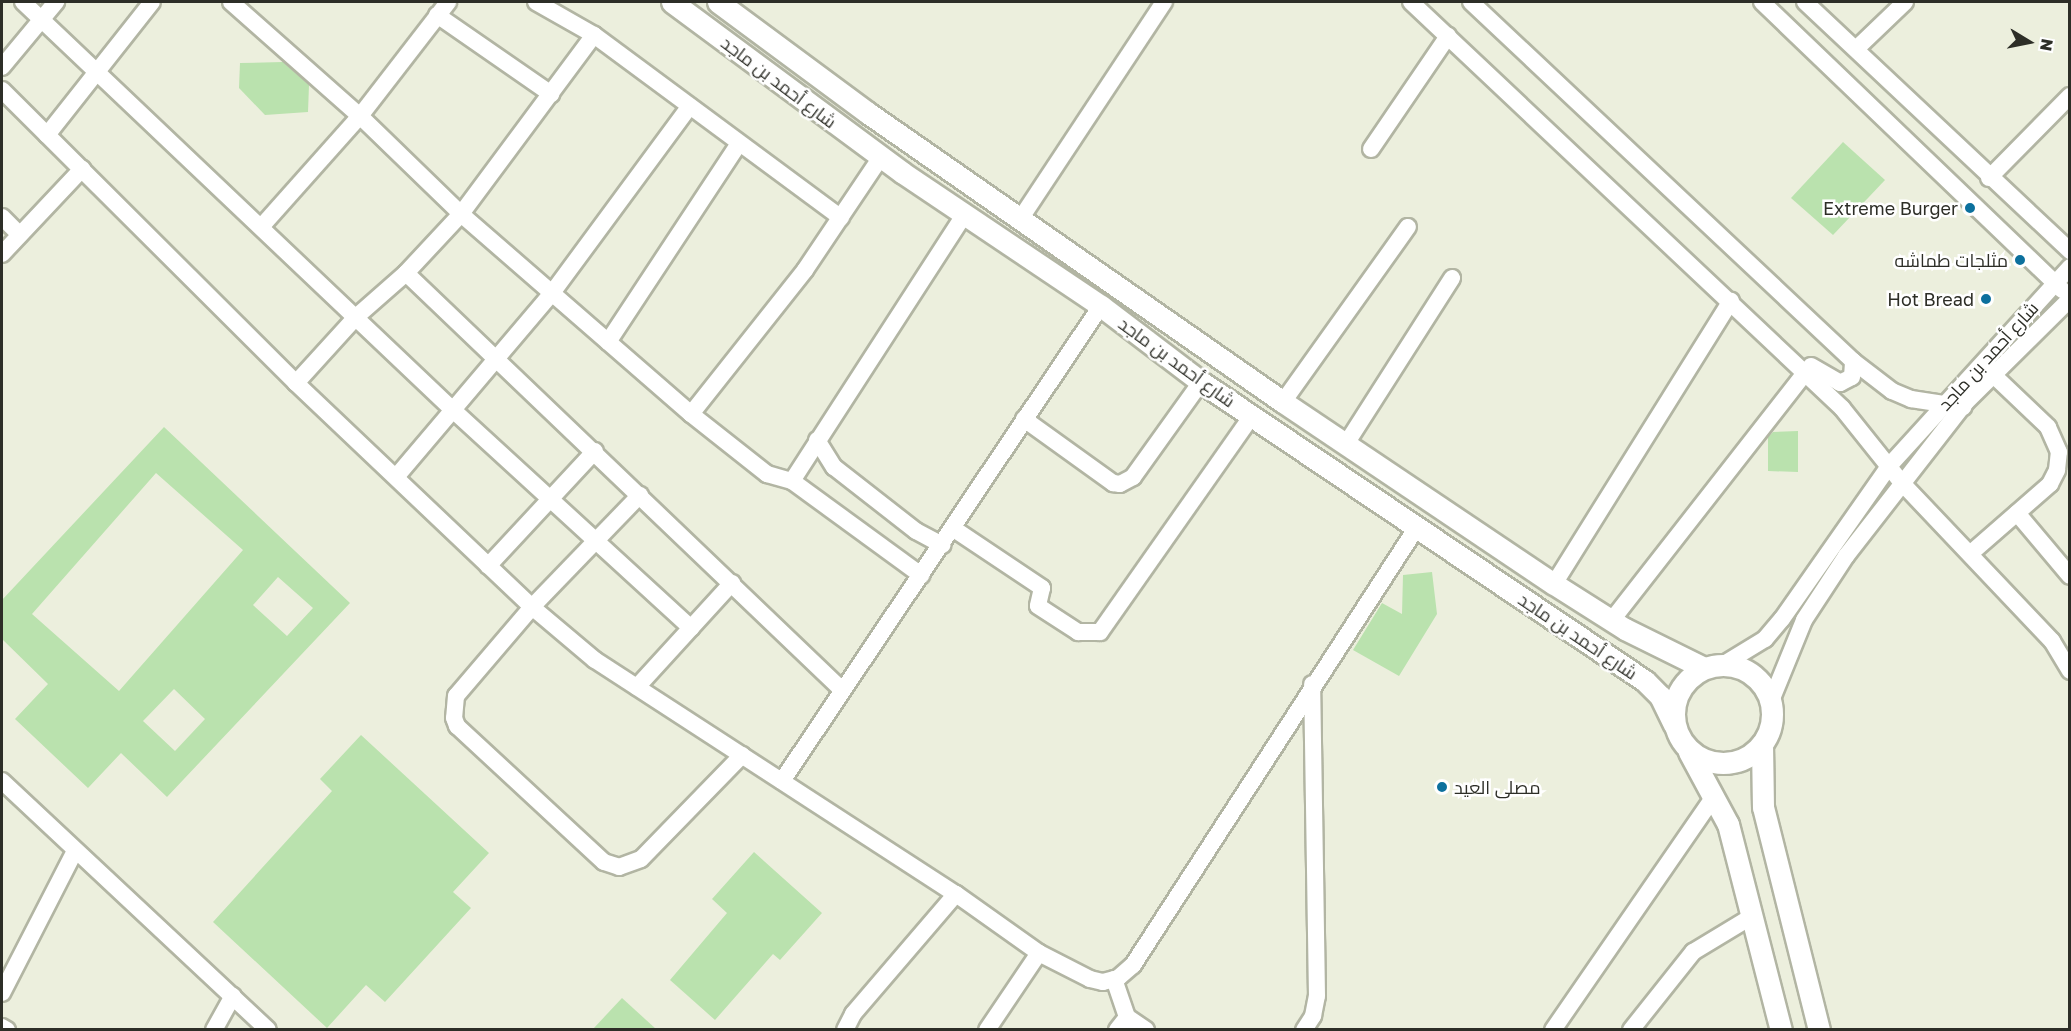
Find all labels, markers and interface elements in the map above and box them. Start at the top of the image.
north arrow [1999,12,2059,72]
street label: شارع أحمد بن ماجد [717,32,841,132]
text: N [2036,37,2058,53]
place label: Extreme Burger [1823,197,1958,219]
marker: Extreme Burger [1963,201,1977,215]
place label: مثلجات طماشه [1895,249,2008,271]
marker: مثلجات طماشه [2013,253,2027,267]
place label: Hot Bread [1887,288,1974,310]
marker: Hot Bread [1979,292,1993,306]
street label: شارع أحمد بن ماجد [1934,297,2042,415]
street label: شارع أحمد بن ماجد [1114,312,1240,412]
street label: شارع أحمد بن ماجد [1514,588,1642,684]
place label: مصلى العيد [1454,776,1541,798]
marker: مصلى العيد [1435,780,1449,794]

